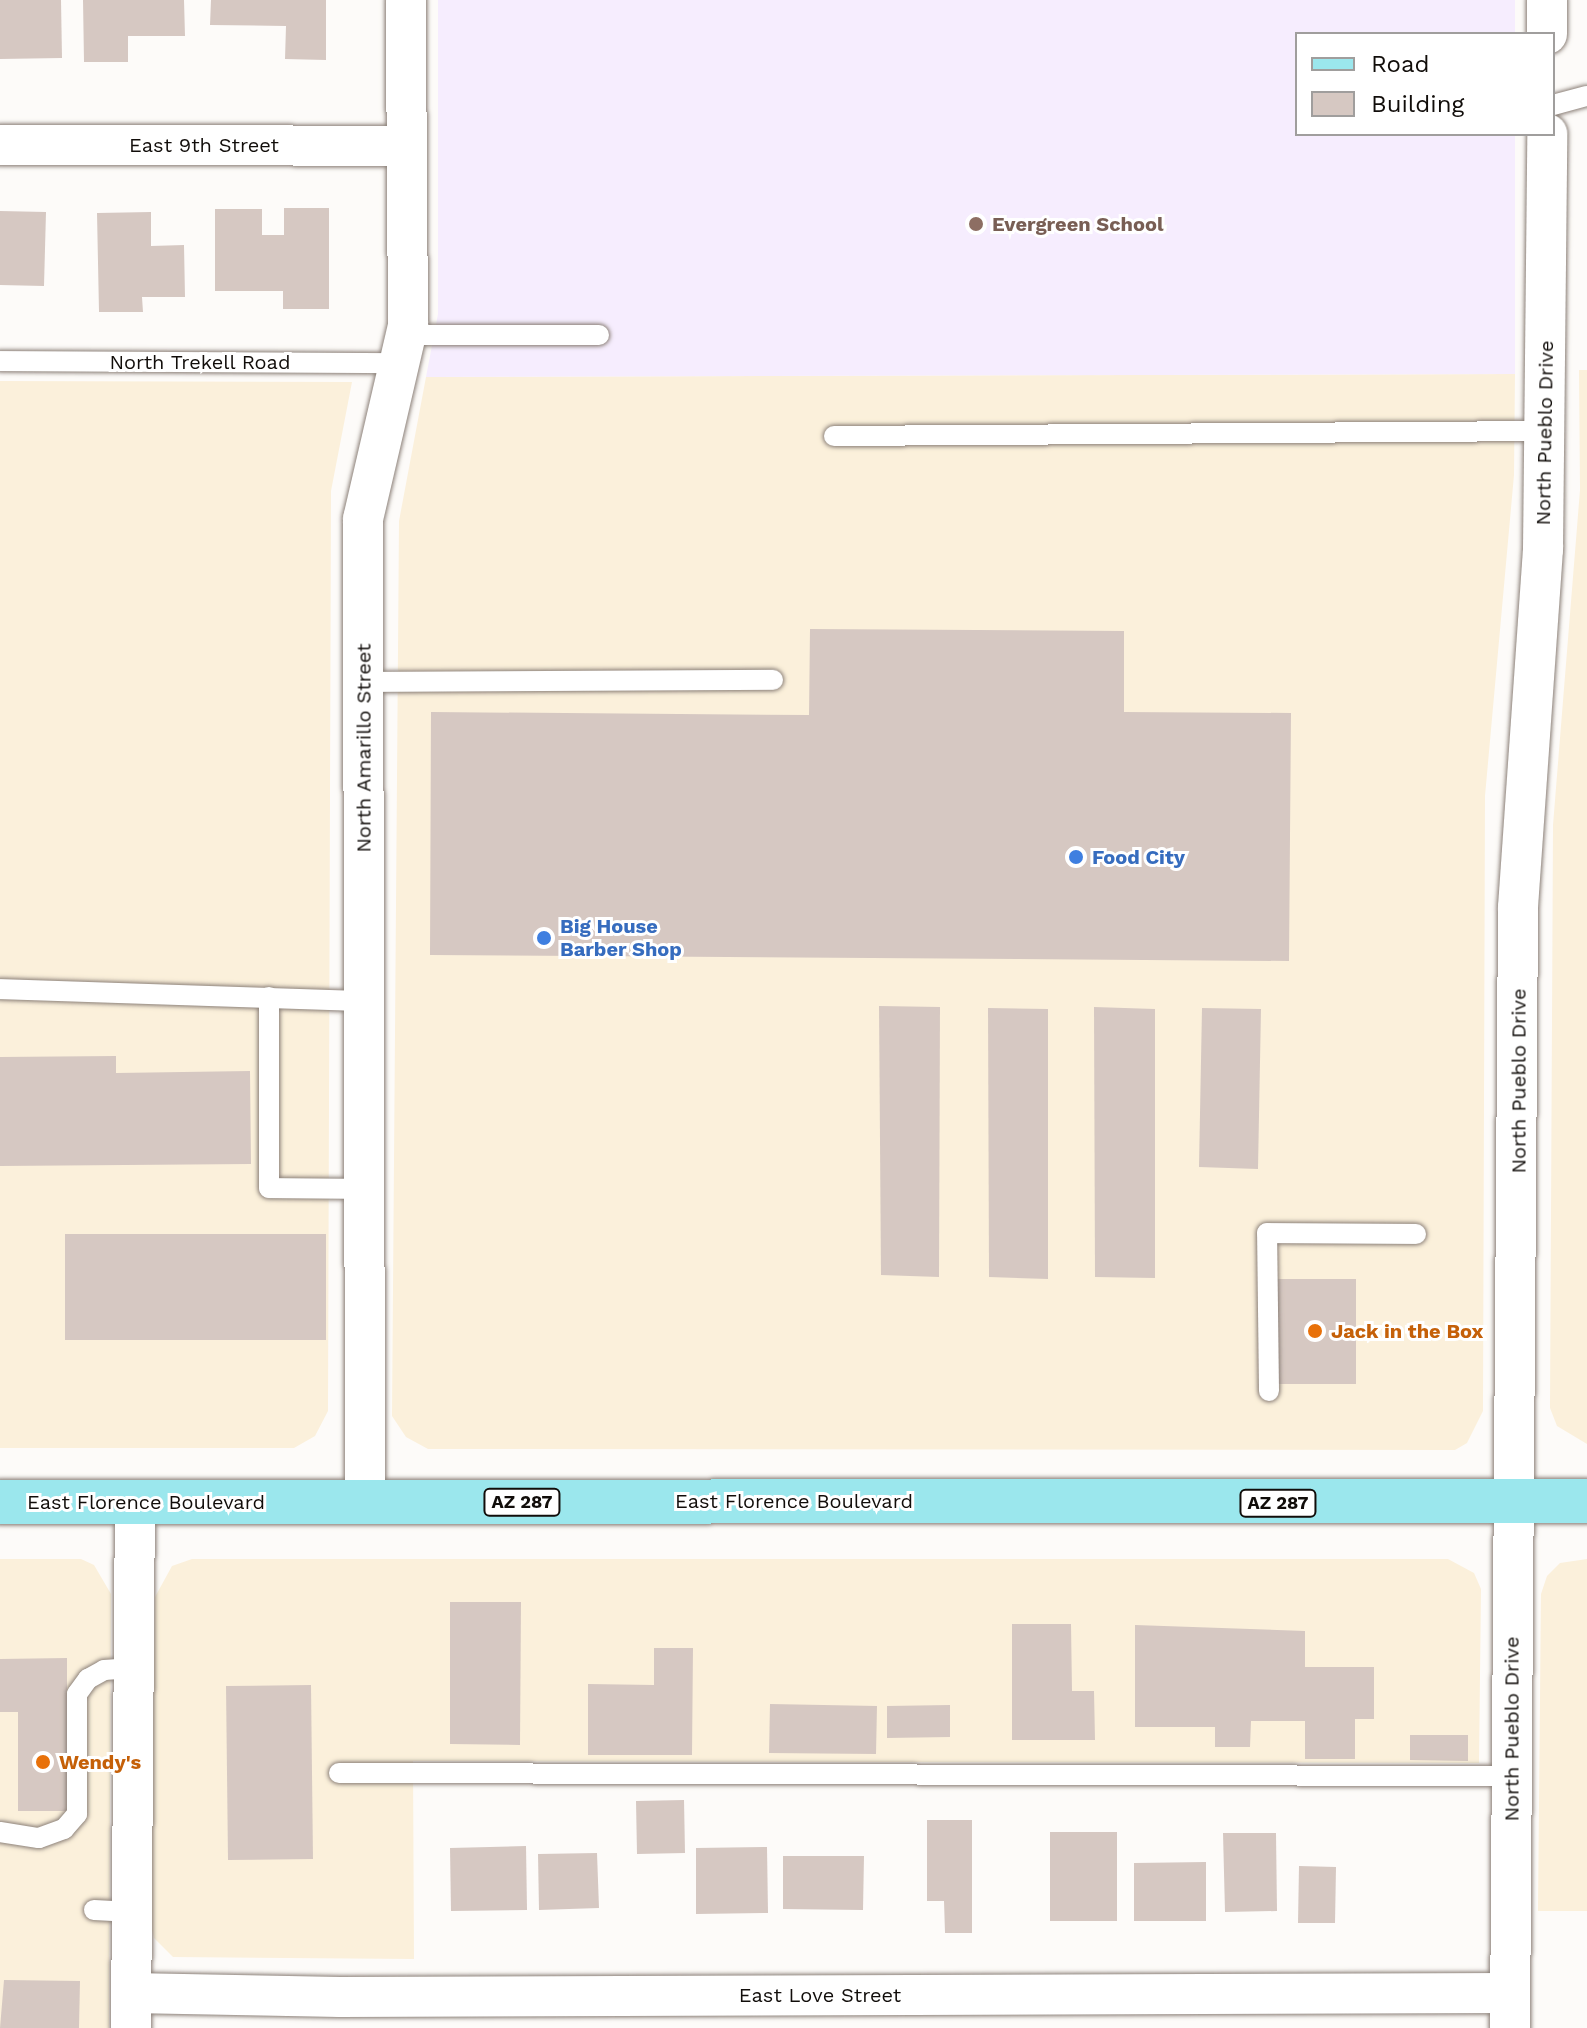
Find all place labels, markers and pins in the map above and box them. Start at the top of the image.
place label: Evergreen School [992,212,1163,236]
marker: Evergreen School [967,215,985,233]
place label: Food City [1092,845,1185,869]
marker: Food City [1067,848,1085,866]
place label: Big House Barber Shop [560,914,682,961]
marker: Big House Barber Shop [535,929,553,947]
place label: Jack in the Box [1331,1319,1484,1343]
marker: Jack in the Box [1306,1322,1324,1340]
place label: Wendy's [59,1750,141,1774]
marker: Wendy's [34,1753,52,1771]

